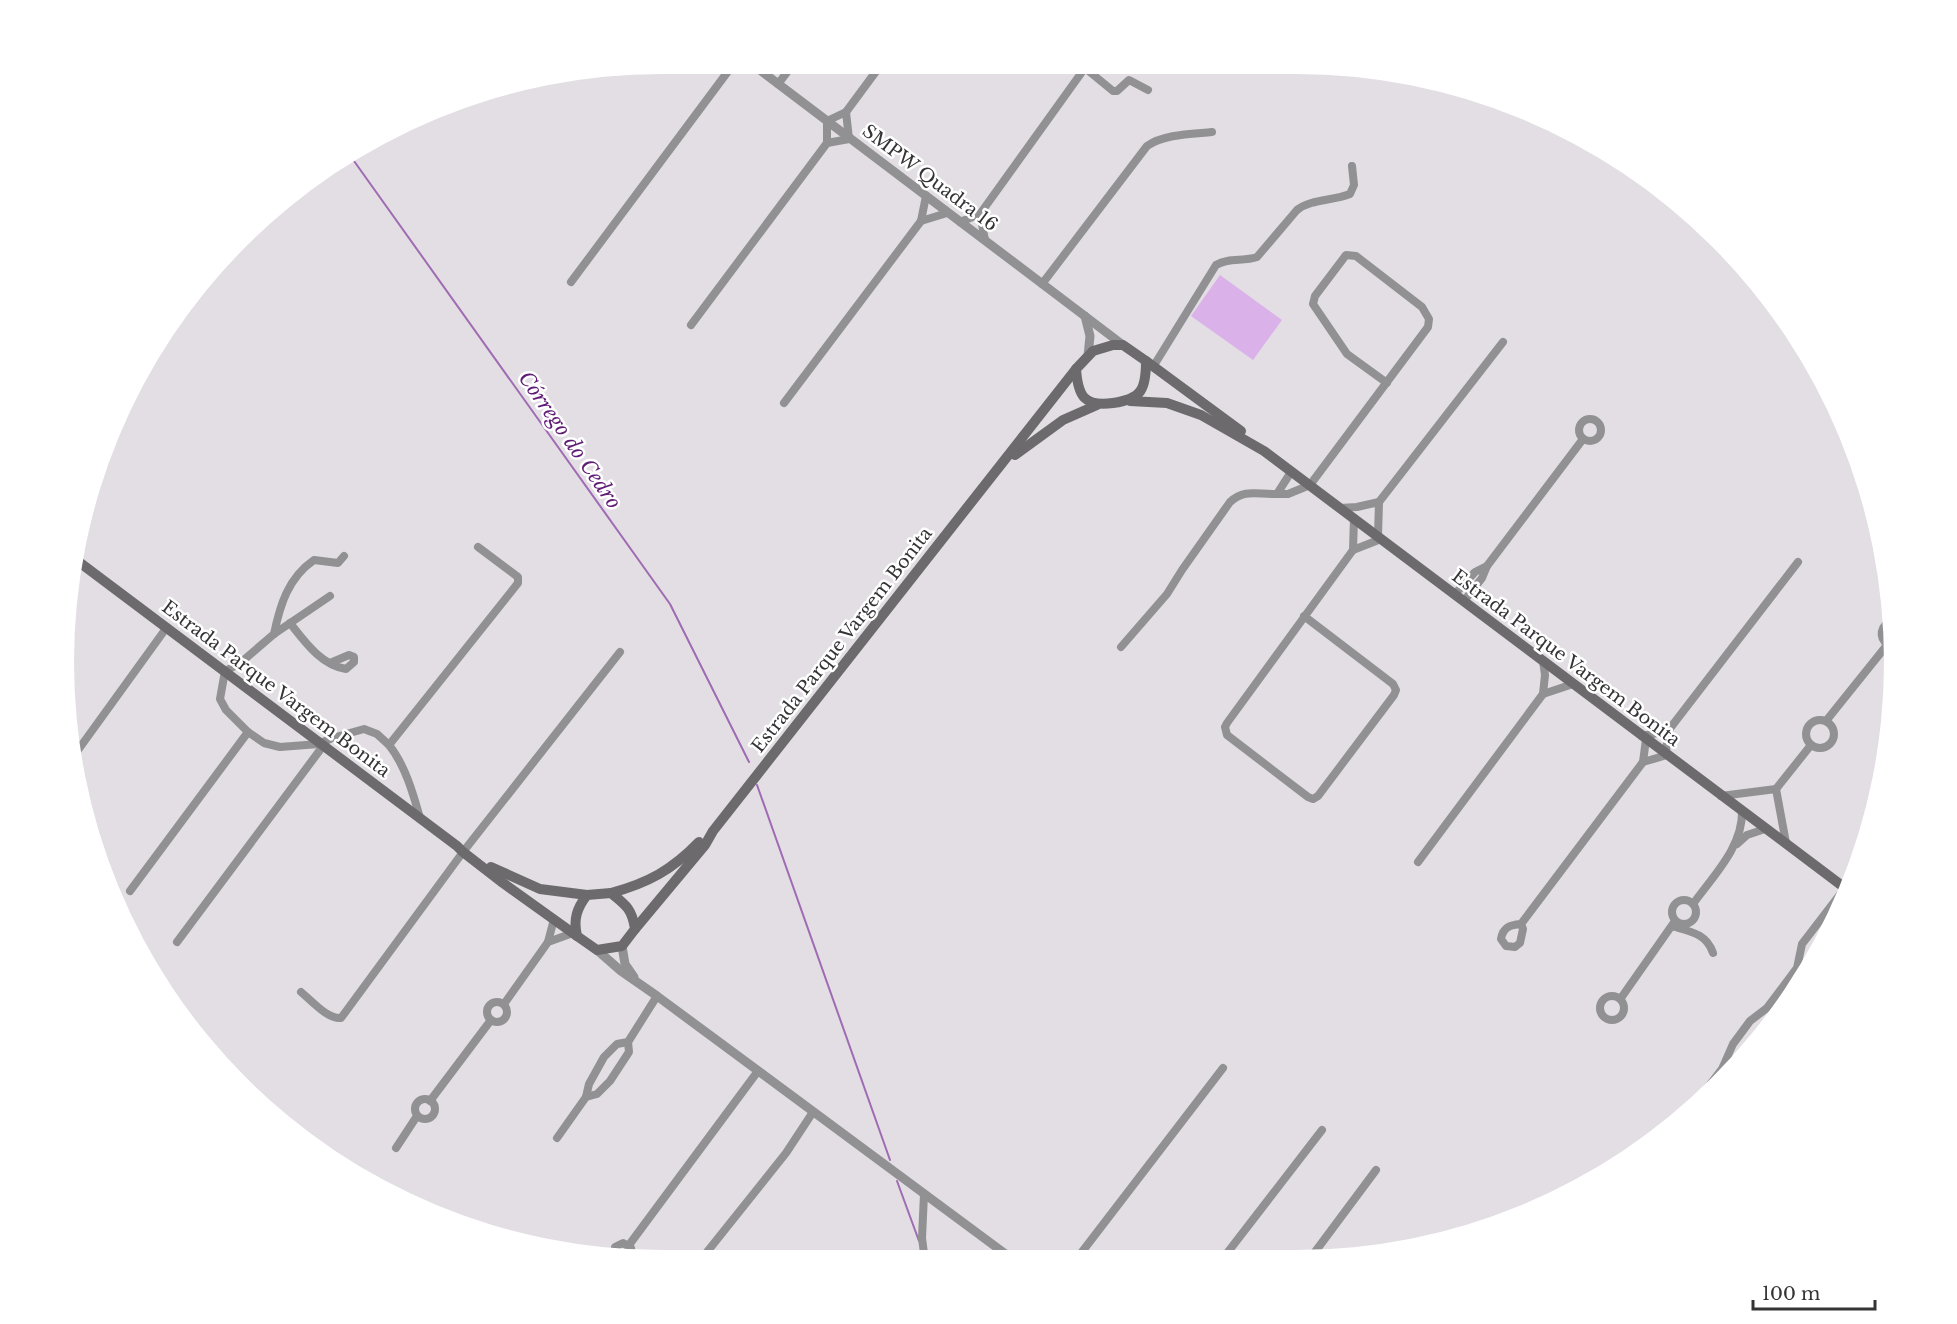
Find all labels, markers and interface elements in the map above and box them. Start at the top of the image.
street label: SMPW Quadra 16 [858,120,1002,236]
water label: Córrego do Cedro [514,367,626,513]
street label: Estrada Parque Vargem Bonita [747,523,937,757]
street label: Estrada Parque Vargem Bonita [1448,565,1684,751]
street label: Estrada Parque Vargem Bonita [158,596,394,782]
scale bar [1753,1273,1874,1311]
text: 100 m [1762,1283,1820,1305]

